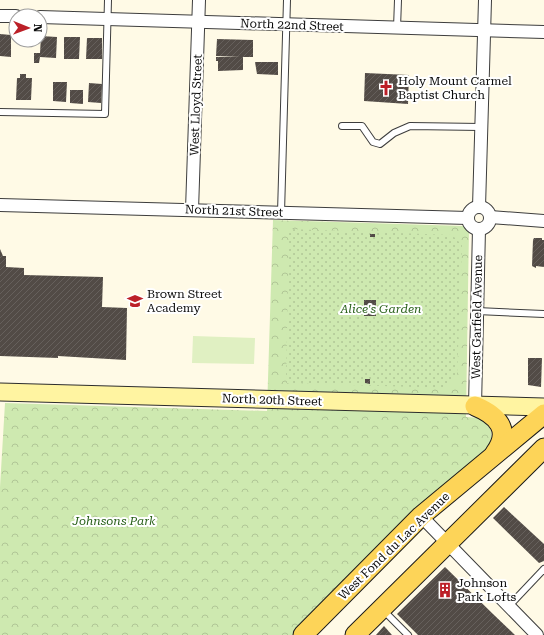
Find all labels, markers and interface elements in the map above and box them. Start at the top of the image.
north arrow [8,8,48,48]
street label: North 22nd Street [240,16,345,34]
text: N [31,24,44,33]
street label: West Lloyd Street [187,53,205,156]
place label: Holy Mount Carmel Baptist Church [398,74,512,102]
church icon: Holy Mount Carmel Baptist Church [377,79,395,97]
street label: North 21st Street [185,202,284,220]
street label: West Garfield Avenue [469,254,485,379]
place label: Brown Street Academy [147,287,223,315]
school or university icon: Brown Street Academy [126,292,144,310]
park label: Alice's Garden [340,302,421,316]
street label: North 20th Street [222,391,323,409]
street label: West Fond du Lac Avenue [336,489,453,603]
park label: Johnsons Park [71,514,156,528]
place label: Johnson Park Lofts [457,576,517,604]
building icon: Johnson Park Lofts [436,581,454,599]

